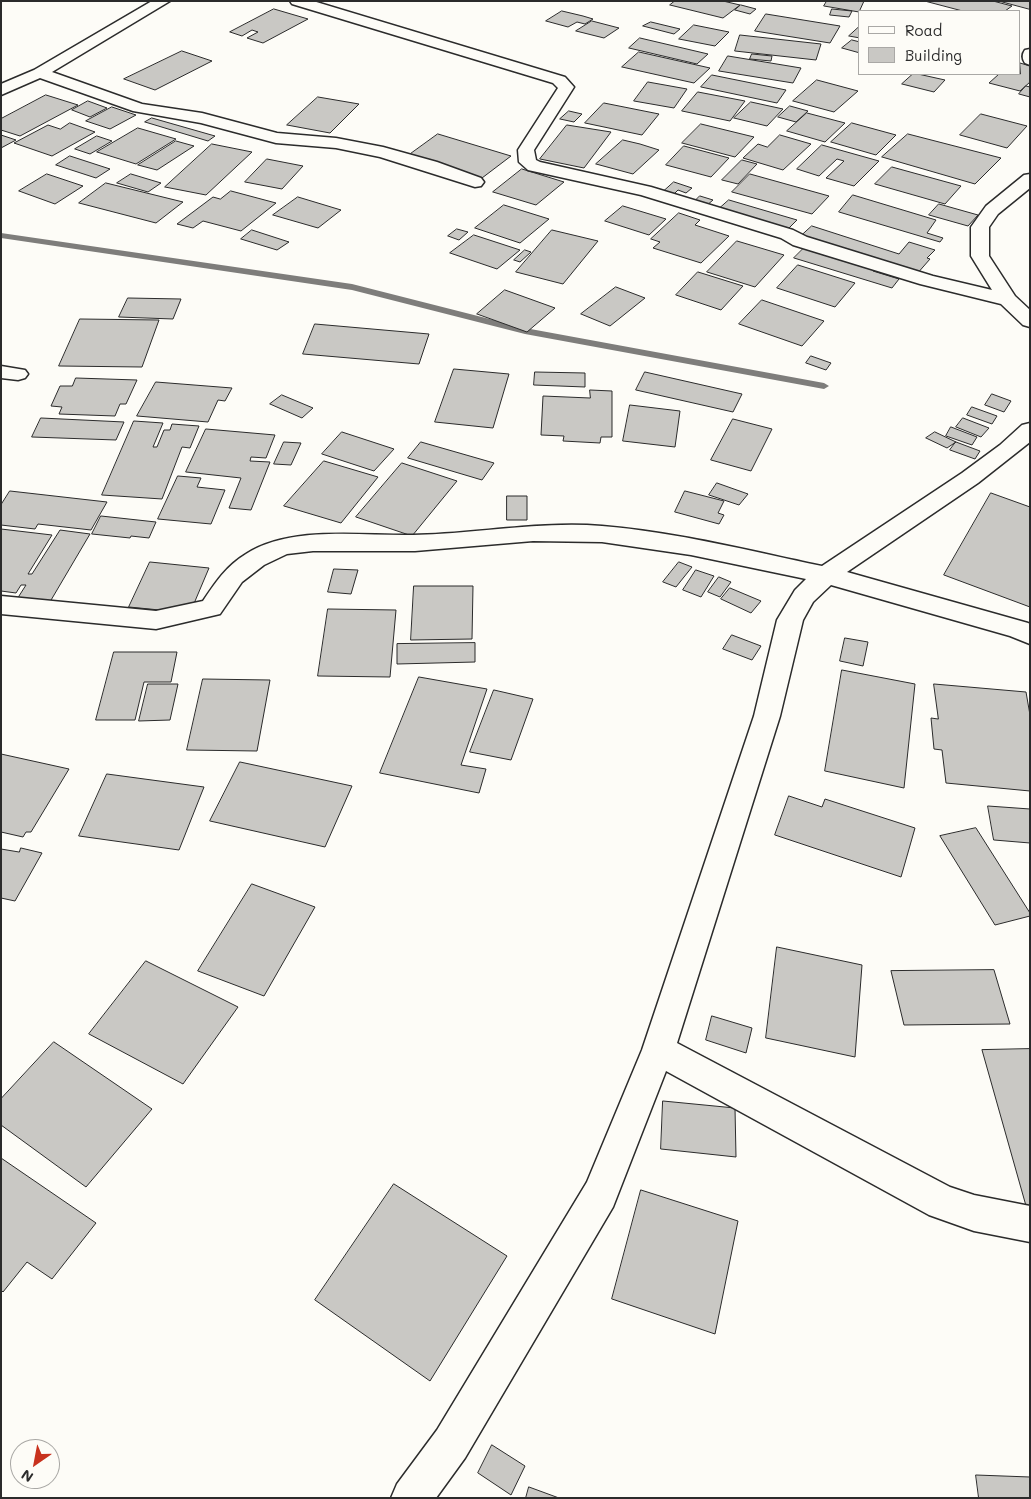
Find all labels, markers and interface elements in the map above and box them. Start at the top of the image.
legend [858,10,1021,75]
text: Road [905,20,942,40]
text: Building [905,45,962,65]
north arrow [10,1439,60,1489]
text: N [17,1465,37,1487]

